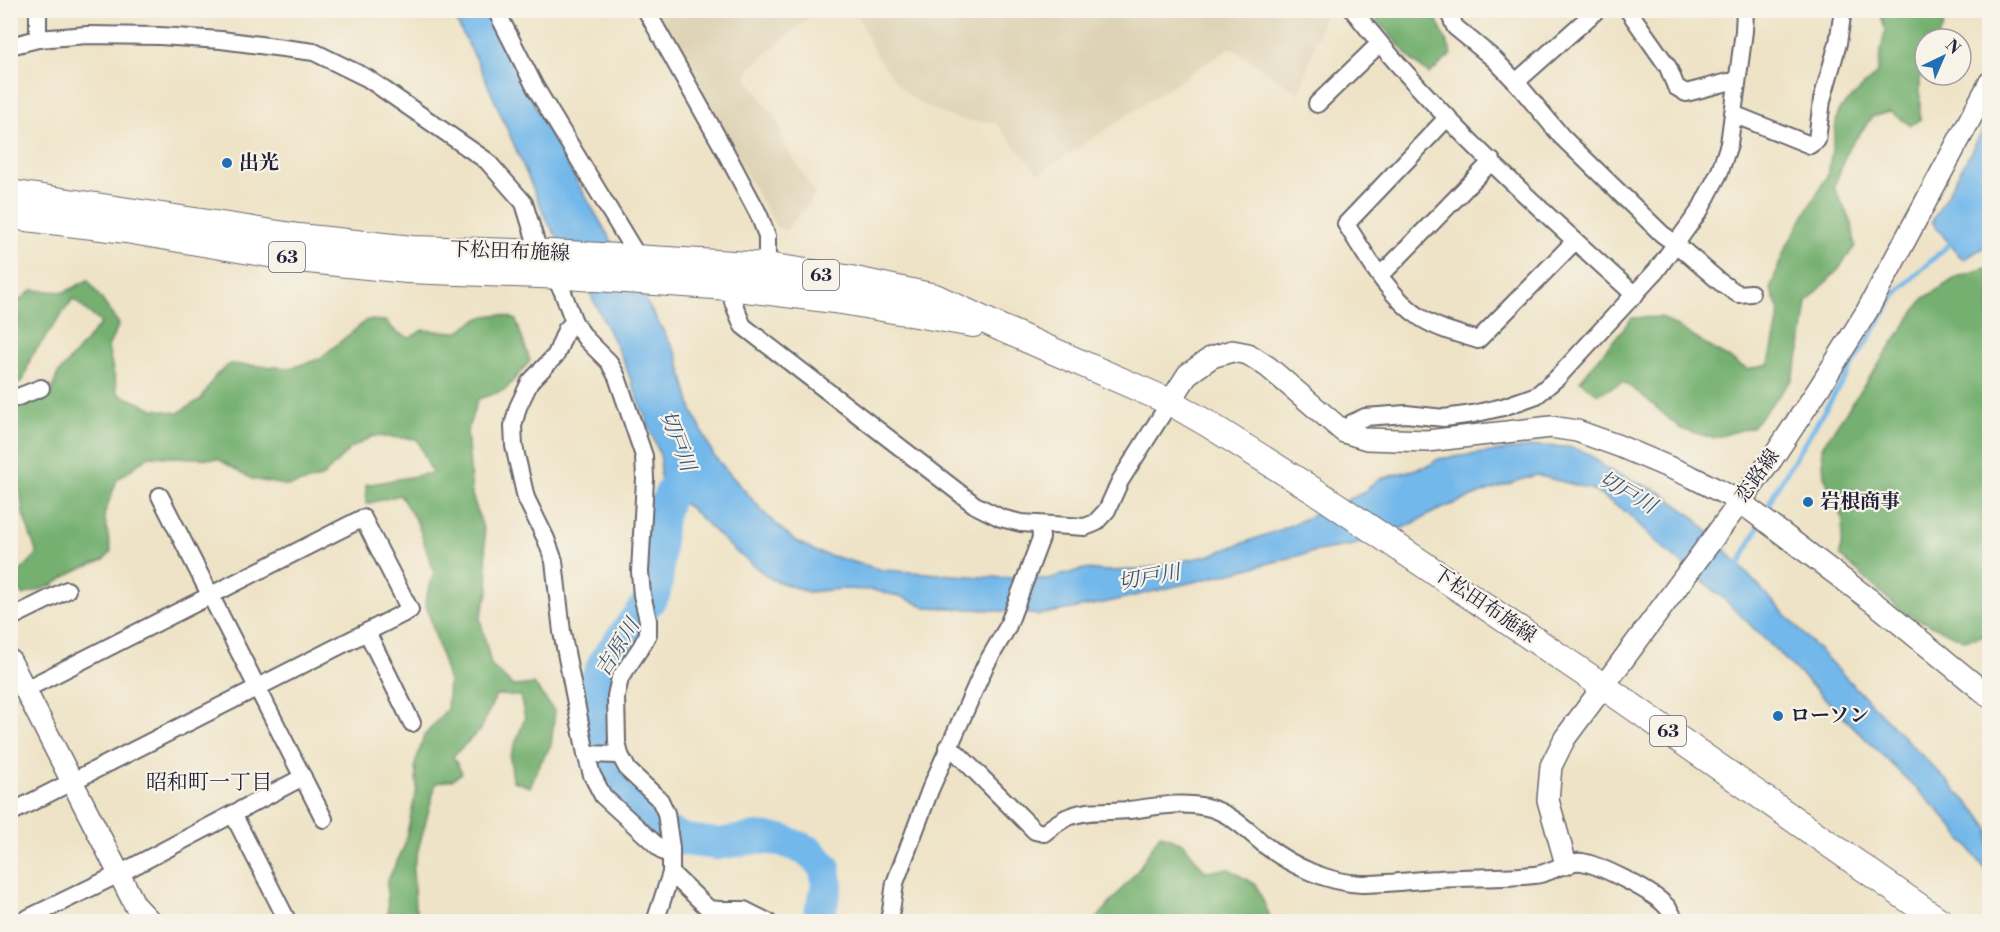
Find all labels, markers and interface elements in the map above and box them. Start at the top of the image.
north arrow [1913,27,1973,87]
text: N [1941,35,1964,59]
place label: 出光 [239,151,279,176]
marker: 出光 [220,156,234,170]
street label: 下松田布施線 [450,237,570,267]
road number: 63 [269,242,305,272]
road number: 63 [803,260,839,290]
water label: 切戸川 [654,407,701,477]
street label: 恋路線 [1730,444,1786,508]
water label: 切戸川 [1593,466,1663,521]
place label: 岩根商事 [1820,490,1900,515]
marker: 岩根商事 [1801,495,1815,509]
water label: 切戸川 [1116,559,1184,596]
street label: 下松田布施線 [1427,561,1541,649]
water label: 吉原川 [590,613,647,682]
place label: ローソン [1790,704,1869,729]
marker: ローソン [1771,709,1785,723]
road number: 63 [1650,716,1686,746]
district label: 昭和町一丁目 [146,770,272,796]

